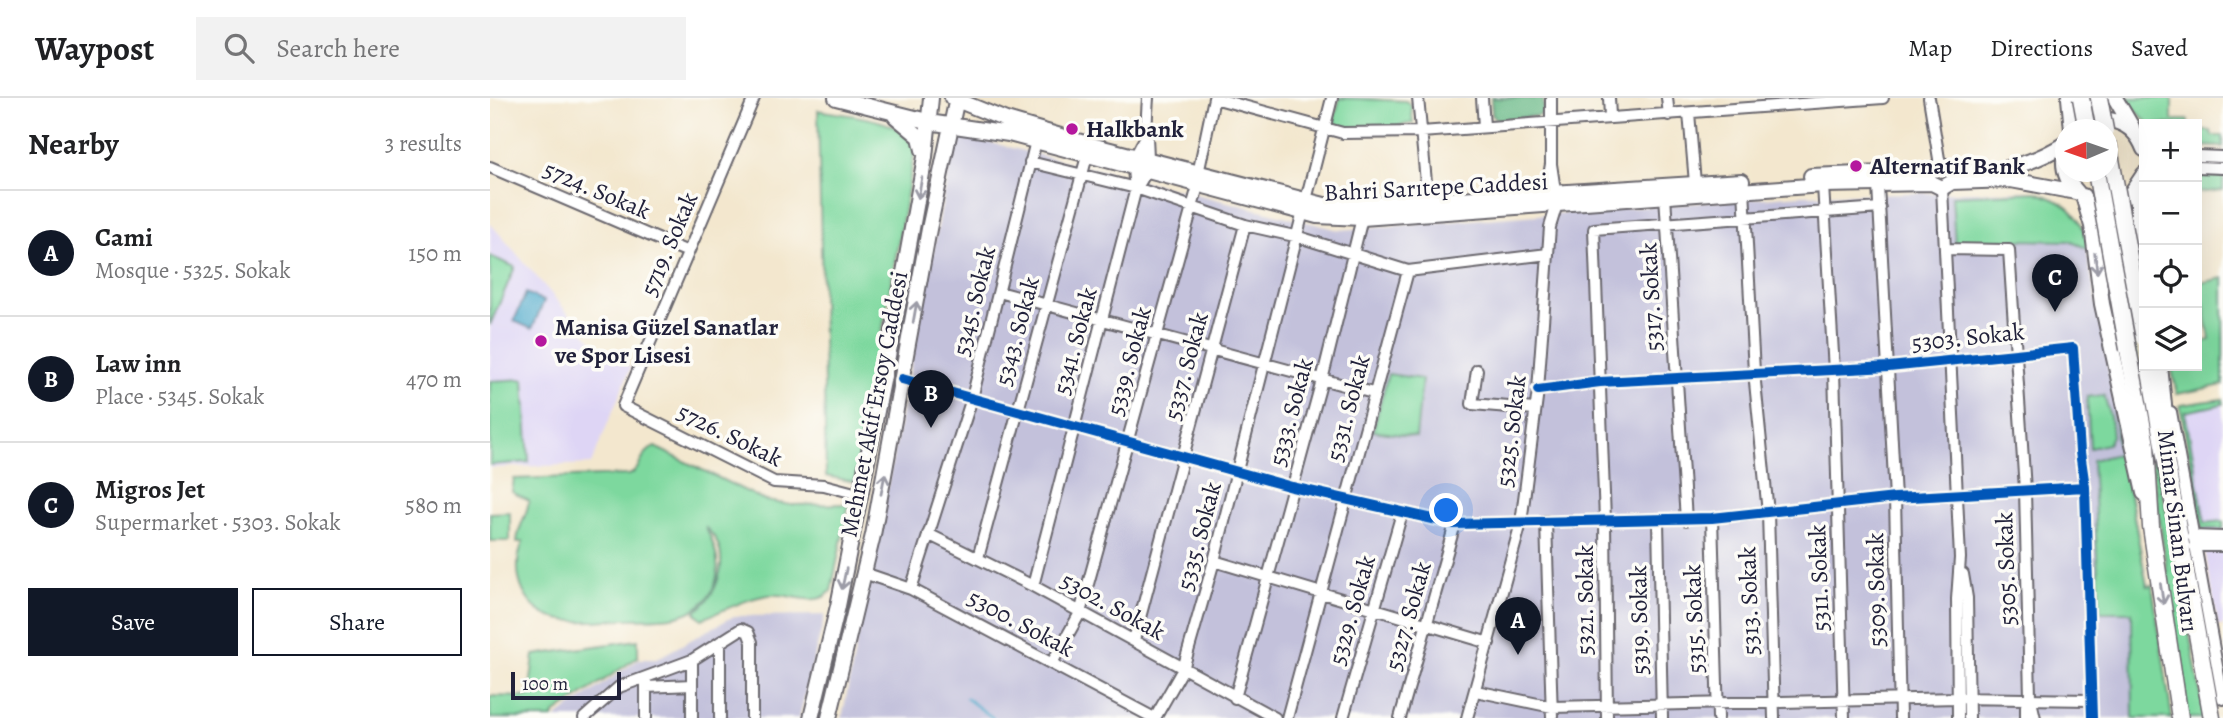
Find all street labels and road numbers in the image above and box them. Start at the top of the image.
street label: 5724. Sokak [539,153,655,227]
street label: Bahri Sarıtepe Caddesi [1323,165,1549,209]
street label: 5719. Sokak [633,187,705,301]
street label: 5317. Sokak [1632,242,1670,352]
street label: 5345. Sokak [945,243,1003,359]
street label: Mehmet Akif Ersoy Caddesi [833,268,915,540]
street label: 5343. Sokak [987,273,1047,389]
street label: 5341. Sokak [1045,284,1105,398]
street label: 5339. Sokak [1099,303,1159,419]
street label: 5337. Sokak [1156,308,1216,424]
street label: 5303. Sokak [1910,315,2026,359]
street label: 5331. Sokak [1318,351,1378,465]
street label: 5333. Sokak [1261,354,1321,470]
street label: 5325. Sokak [1488,373,1534,489]
street label: 5726. Sokak [672,396,788,474]
street label: Mimar Sinan Bulvarı [2150,428,2206,634]
street label: 5335. Sokak [1169,478,1229,594]
street label: 5305. Sokak [1988,512,2024,626]
street label: 5311. Sokak [1801,524,1837,632]
street label: 5309. Sokak [1859,532,1893,647]
street label: 5321. Sokak [1569,545,1601,655]
street label: 5313. Sokak [1731,546,1767,656]
street label: 5329. Sokak [1321,551,1383,669]
street label: 5327. Sokak [1377,558,1439,674]
street label: 5302. Sokak [1055,564,1171,648]
street label: 5315. Sokak [1676,564,1712,674]
street label: 5319. Sokak [1622,565,1656,675]
street label: 5300. Sokak [962,582,1080,664]

